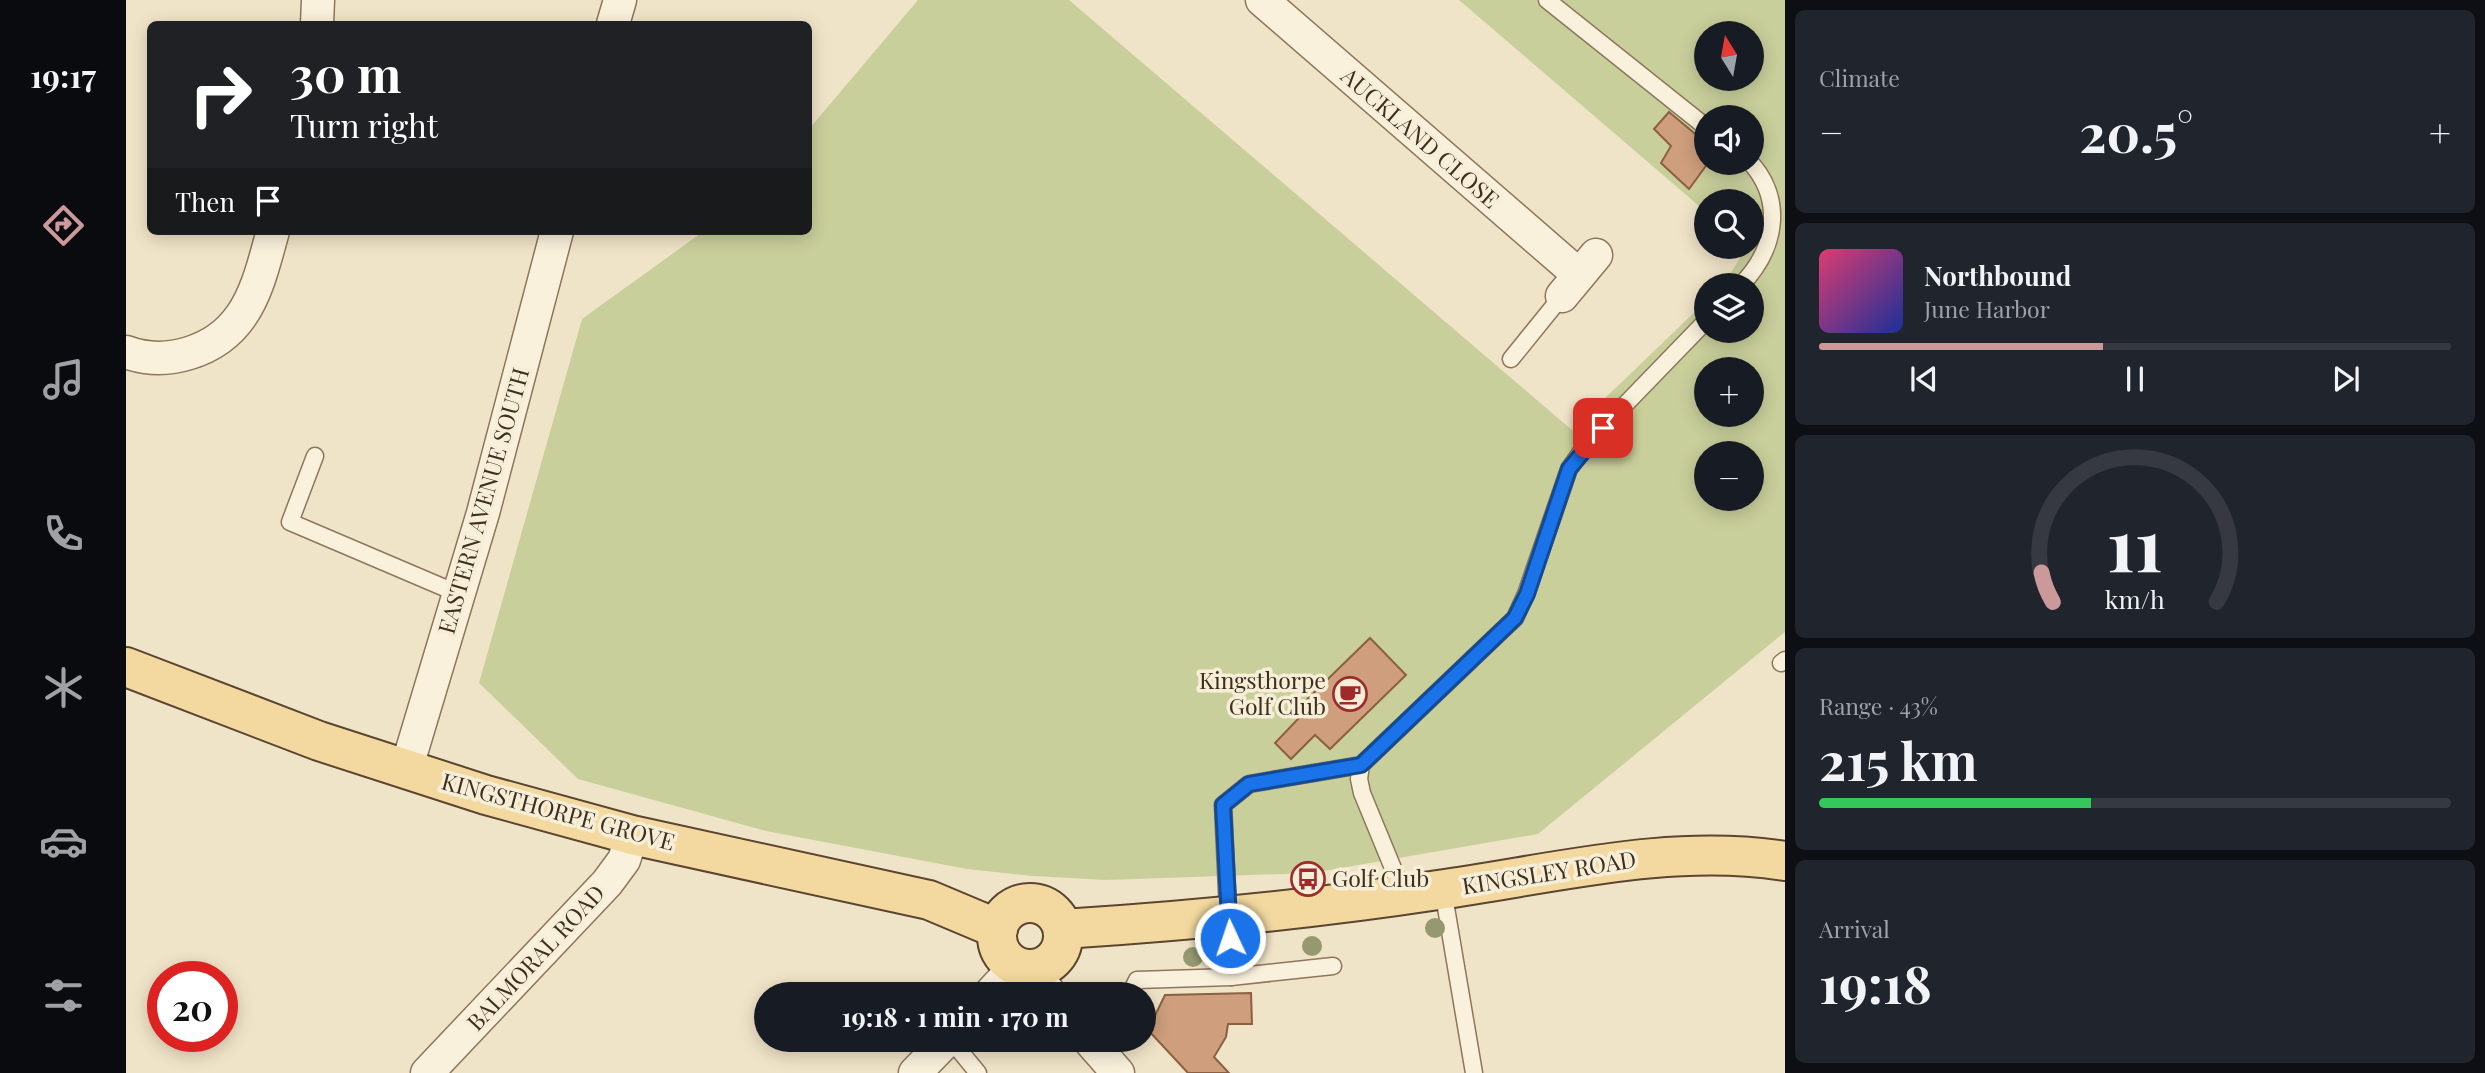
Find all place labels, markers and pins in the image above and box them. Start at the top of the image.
pin [1573,398,1633,458]
place label: Kingsthorpe Golf Club [1199,664,1326,721]
cafe icon: Kingsthorpe Golf Club [1331,675,1369,713]
bus stop icon: Golf Club [1289,860,1327,898]
place label: Golf Club [1332,862,1429,893]

